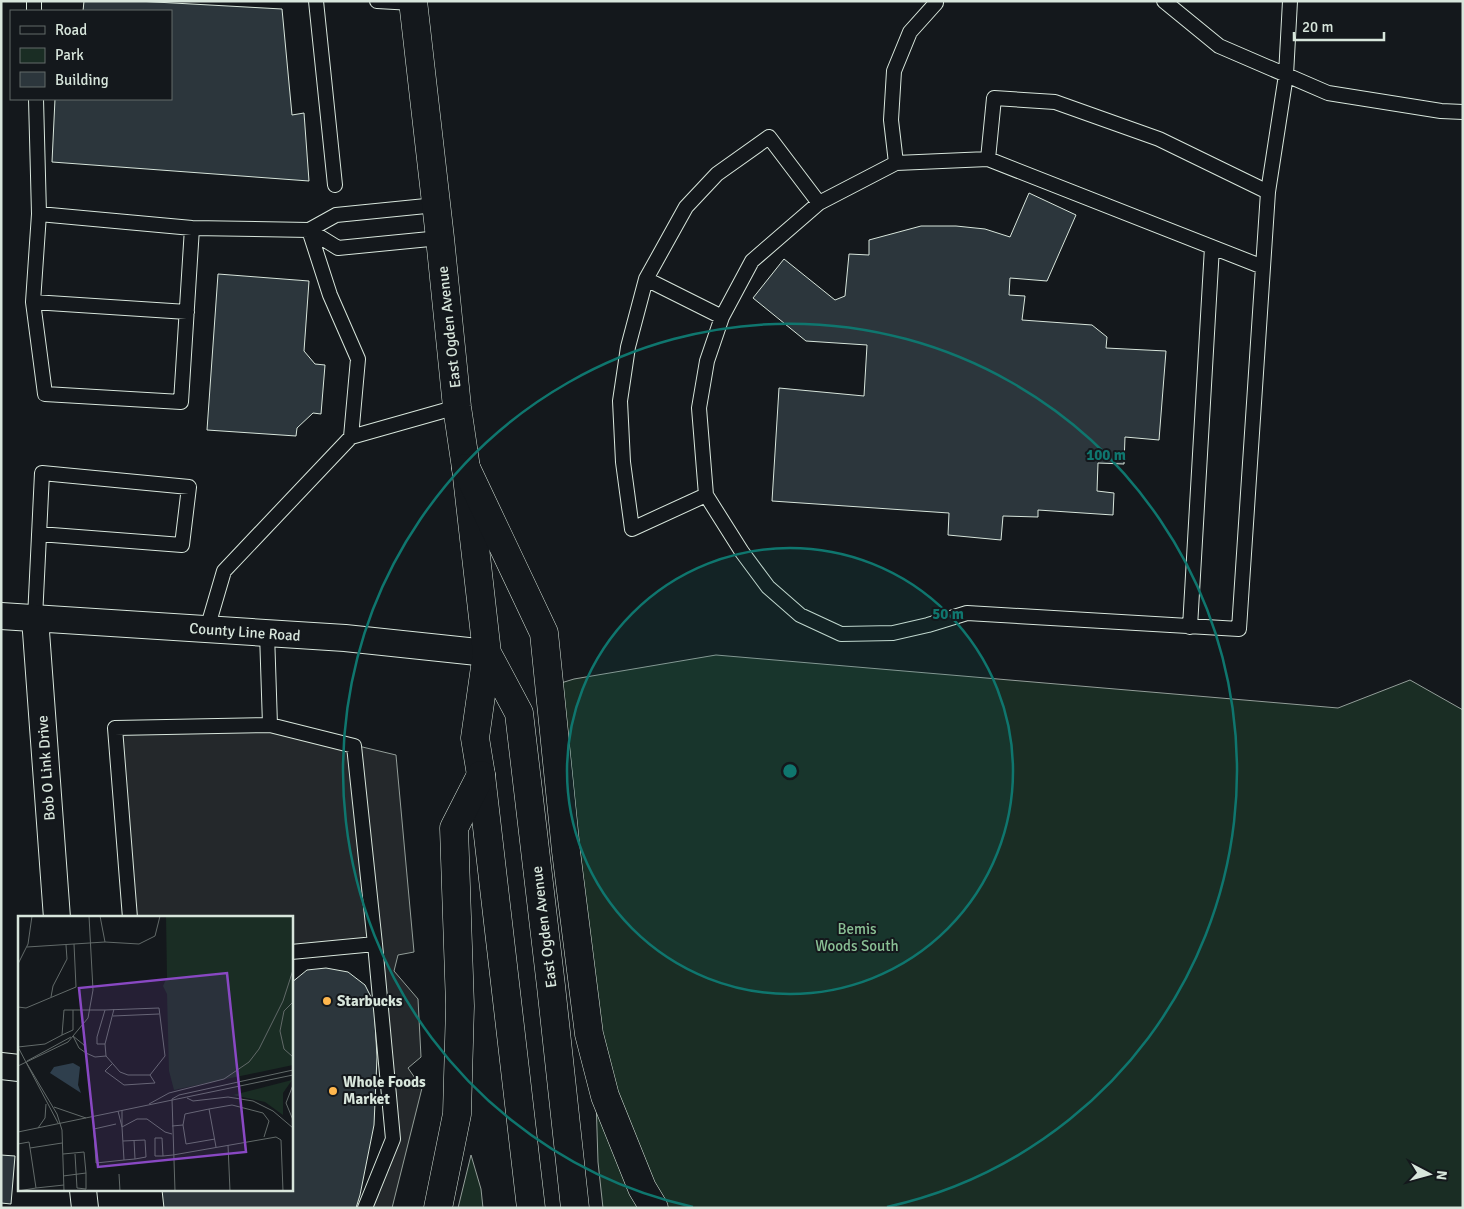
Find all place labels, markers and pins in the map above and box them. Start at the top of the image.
centre of rings [781,762,799,780]
place label: Starbucks [337,992,403,1010]
marker: Starbucks [321,995,333,1007]
place label: Whole Foods Market [343,1073,426,1108]
marker: Whole Foods Market [327,1085,339,1097]

